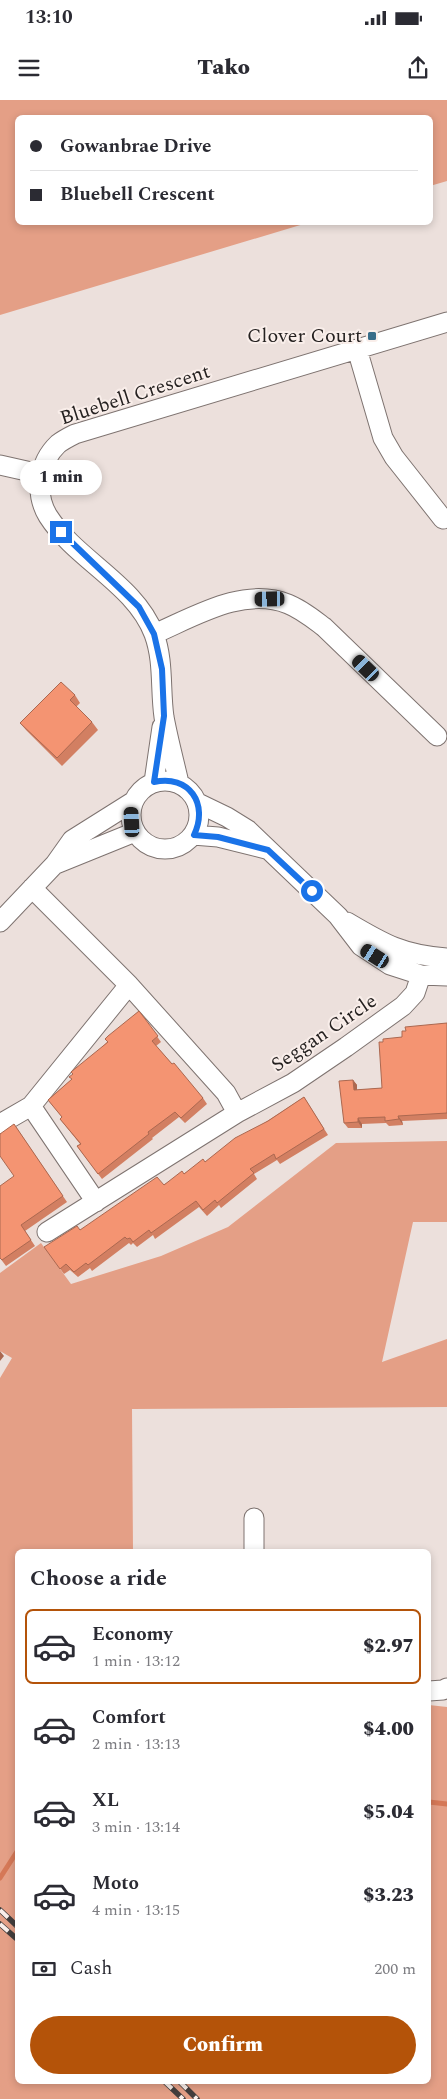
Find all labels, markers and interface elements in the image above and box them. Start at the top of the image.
text: 13:10 [25,3,73,32]
text: Tako [197,51,250,84]
icon: menu [15,54,43,82]
icon: share [404,54,432,82]
text: Gowanbrae Drive [60,132,212,161]
text: Bluebell Crescent [60,180,215,209]
place label: Clover Court [247,321,362,351]
marker: Clover Court [366,330,378,342]
street label: Bluebell Crescent [56,357,214,433]
callout: 1 min [20,460,102,494]
text: 1 min [39,465,83,489]
route end [50,521,72,543]
car [254,591,285,607]
car [349,652,382,684]
car [123,807,140,837]
route start [301,880,323,902]
car [358,942,391,970]
street label: Seggan Circle [265,986,383,1080]
text: Choose a ride [30,1562,167,1595]
text: Economy [92,1620,173,1649]
icon: car [32,1624,77,1669]
text: $2.97 [363,1632,414,1661]
text: 1 min · 13:12 [92,1649,180,1673]
text: Comfort [92,1703,166,1732]
icon: car [32,1707,77,1752]
text: $4.00 [363,1715,414,1744]
text: 2 min · 13:13 [92,1732,180,1756]
text: XL [92,1786,119,1815]
icon: car [32,1790,77,1835]
text: $5.04 [363,1798,414,1827]
text: 3 min · 13:14 [92,1815,180,1839]
text: Moto [92,1869,139,1898]
icon: car [32,1873,77,1918]
text: $3.23 [363,1881,414,1910]
text: 4 min · 13:15 [92,1898,180,1922]
text: Cash [70,1954,112,1983]
icon: cash [30,1955,58,1983]
text: 200 m [374,1957,416,1981]
button: Confirm [30,2016,416,2074]

